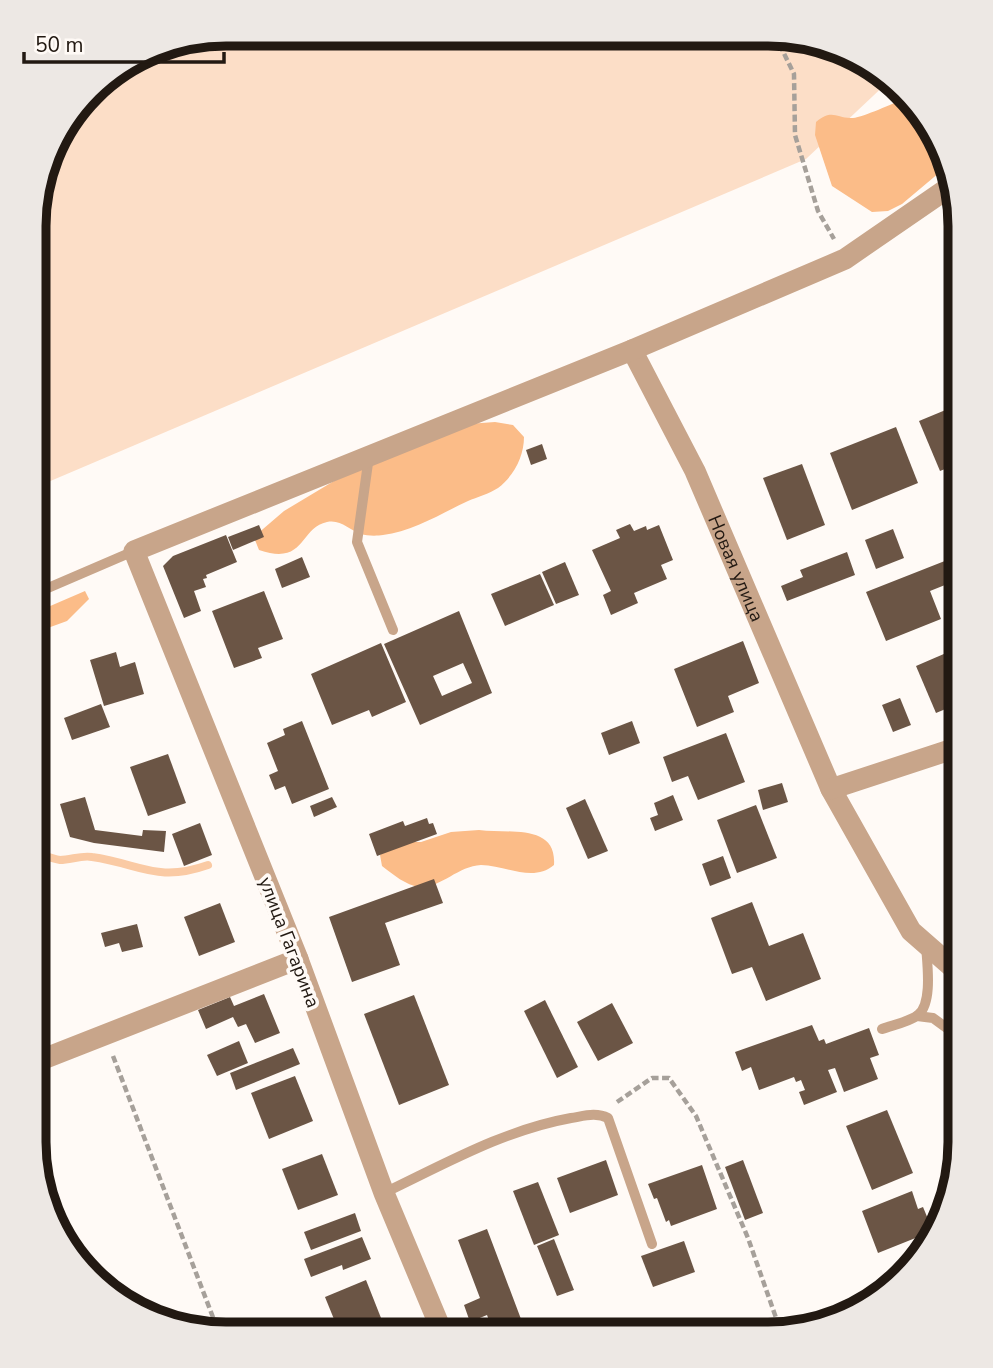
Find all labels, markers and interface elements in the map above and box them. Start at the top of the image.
scale bar [24,21,224,65]
text: 50 m [35,31,84,59]
street label: Новая улица [701,511,770,626]
street label: улица Гагарина [252,873,326,1011]

